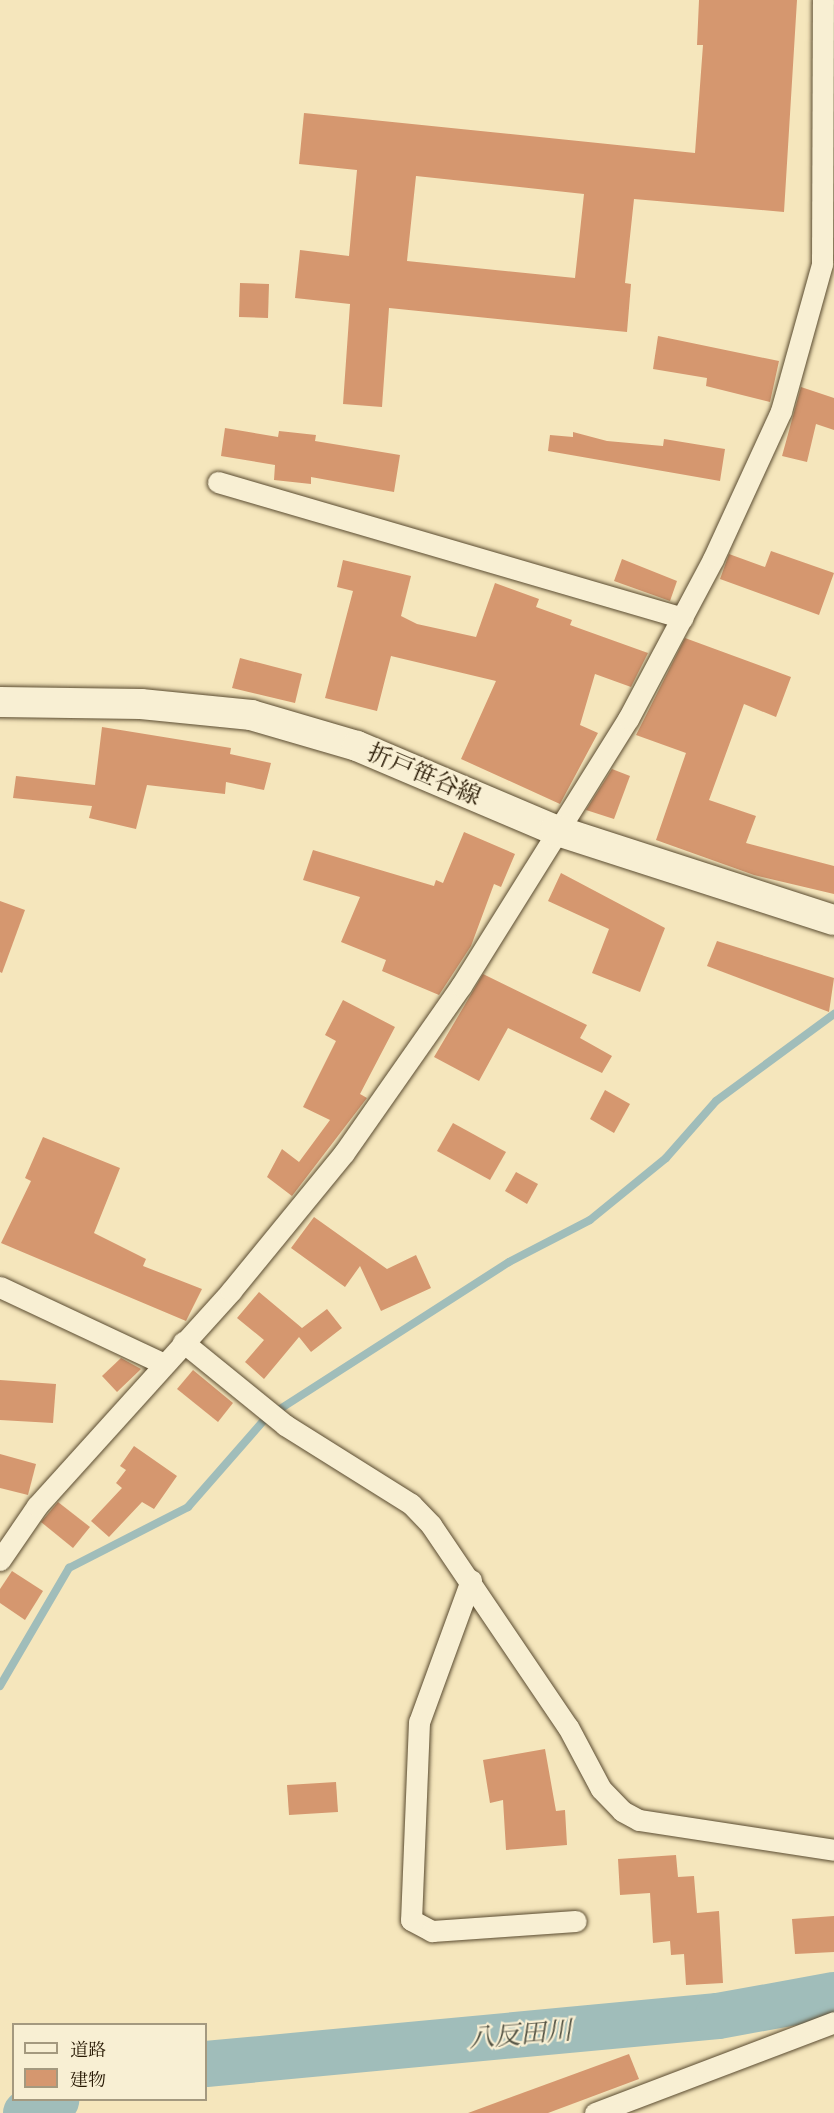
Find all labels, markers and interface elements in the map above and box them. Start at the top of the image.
street label: 折戸笹谷線 [363,738,485,812]
water label: 八反田川 [467,2015,573,2055]
legend [12,2023,207,2101]
text: 道路 [70,2038,106,2062]
text: 建物 [70,2068,106,2092]

